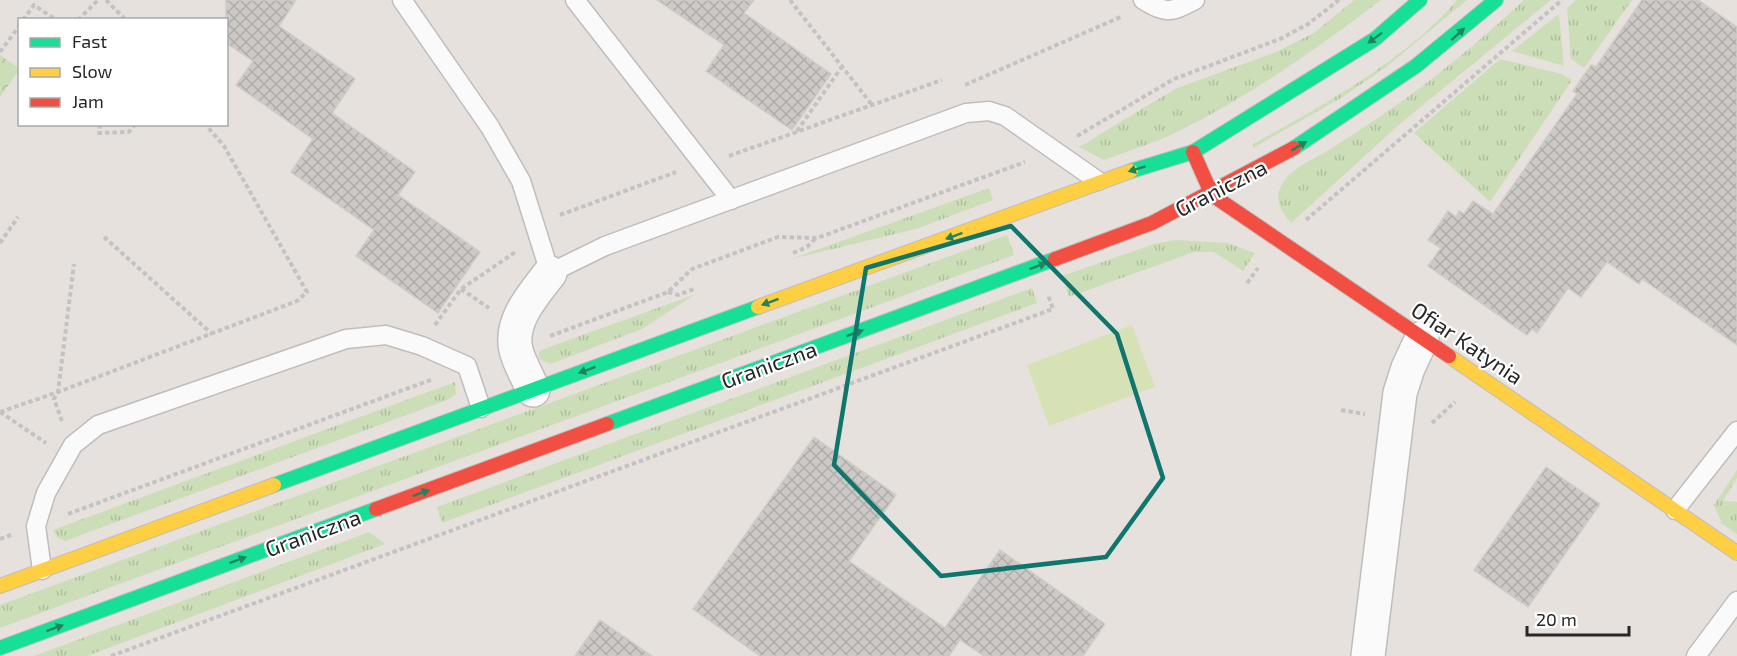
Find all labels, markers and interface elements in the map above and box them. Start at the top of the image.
legend [18,18,228,126]
one-way arrow [1450,28,1465,41]
text: Fast [72,30,107,52]
one-way arrow [1368,32,1384,44]
text: Slow [72,60,113,82]
text: Jam [72,90,104,112]
one-way arrow [1291,140,1307,151]
street label: Graniczna [1170,153,1271,221]
one-way arrow [1128,165,1146,174]
one-way arrow [945,232,963,241]
one-way arrow [1029,260,1047,270]
street label: Ofiar Katynia [1407,295,1528,389]
one-way arrow [761,298,779,308]
one-way arrow [846,328,864,338]
street label: Graniczna [717,335,820,393]
one-way arrow [578,365,596,375]
one-way arrow [412,488,430,498]
street label: Graniczna [261,503,364,561]
one-way arrow [229,555,247,565]
scale bar [1527,599,1629,637]
text: 20 m [1536,608,1577,630]
one-way arrow [46,622,64,632]

